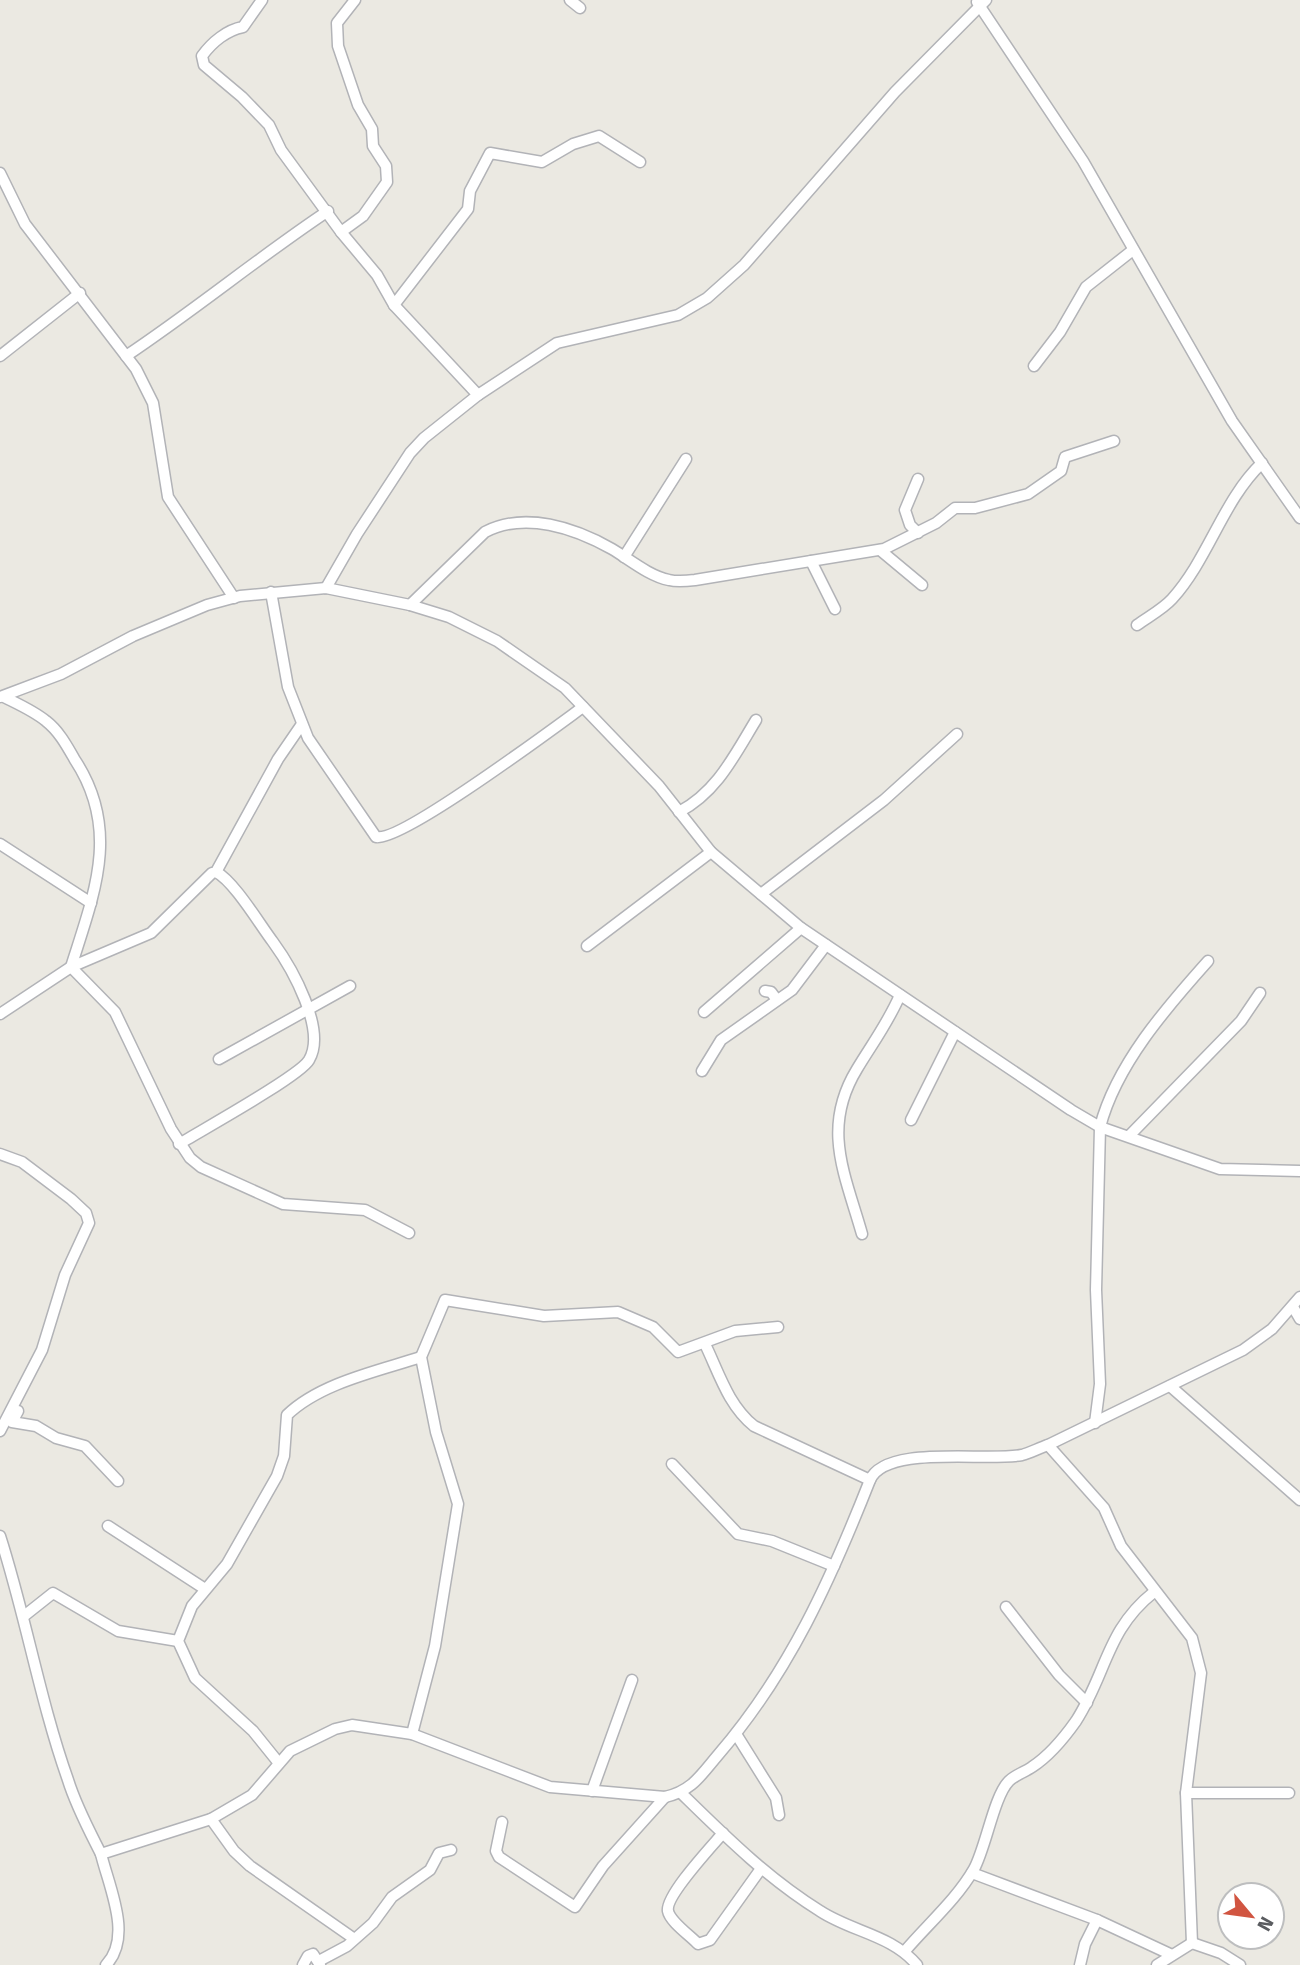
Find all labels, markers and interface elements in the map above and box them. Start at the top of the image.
north arrow [1216,1881,1286,1951]
text: N [1252,1913,1279,1935]

